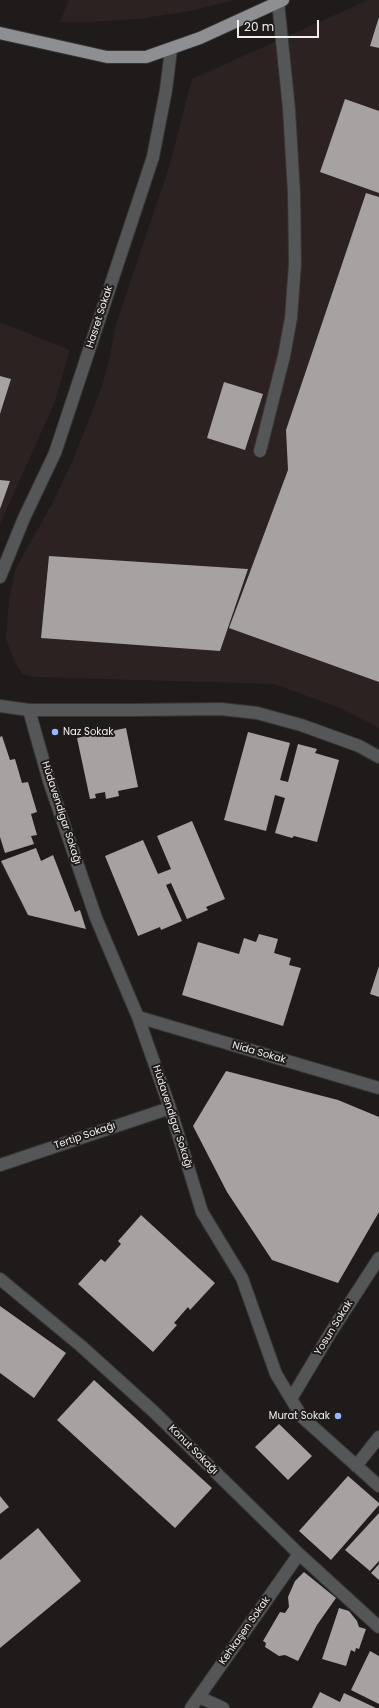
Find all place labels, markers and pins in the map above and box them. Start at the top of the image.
place label: Naz Sokak [63,726,113,738]
marker: Naz Sokak [50,727,60,737]
place label: Murat Sokak [269,1410,330,1422]
marker: Murat Sokak [333,1411,343,1421]

